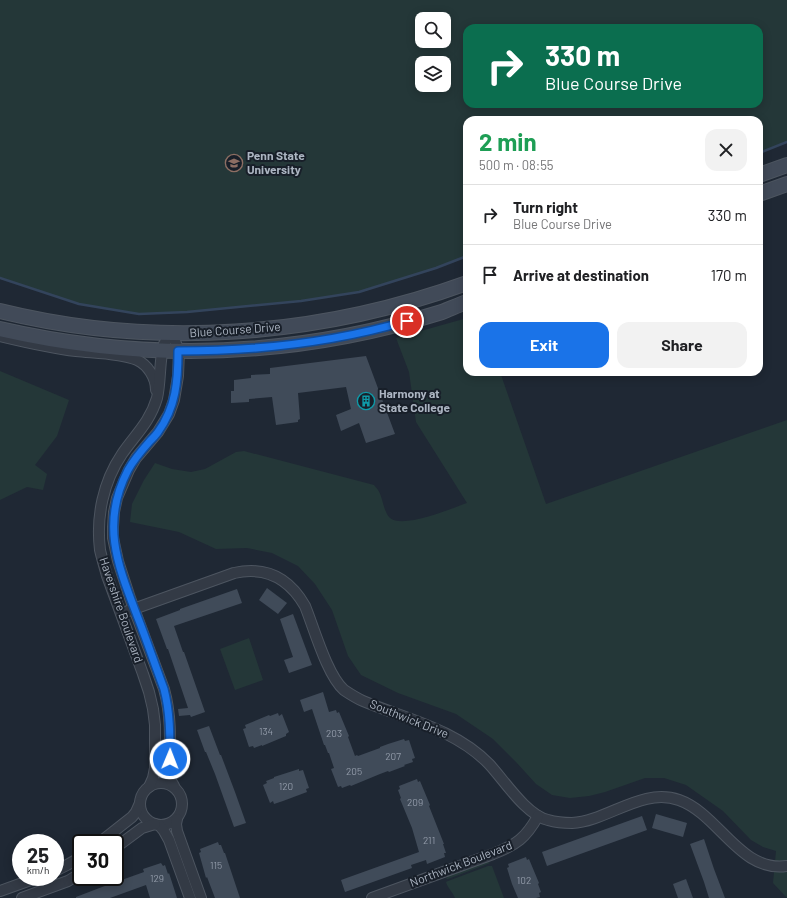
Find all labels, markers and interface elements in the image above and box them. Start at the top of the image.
map controls [415,12,451,92]
button: search [415,12,451,48]
text: 330 m [545,38,620,72]
icon: right [479,40,531,92]
button: layers [415,56,451,92]
text: Blue Course Drive [545,72,682,94]
text: 2 min [479,127,537,156]
button: close [705,129,747,171]
place label: Penn State University [247,148,305,176]
school or university icon: Penn State University [224,153,244,173]
text: 500 m · 08:55 [479,157,554,173]
text: Turn right [513,198,578,216]
icon: right [479,204,501,226]
text: 330 m [708,206,747,224]
text: Blue Course Drive [513,216,612,232]
icon: arrive [479,264,501,286]
text: Arrive at destination [513,266,649,284]
text: 170 m [711,266,747,284]
pin [390,304,424,338]
icon: arrive [396,310,418,332]
street label: Blue Course Drive [189,319,281,339]
button: Exit [479,322,609,368]
button: Share [617,322,747,368]
place label: Harmony at State College [379,386,450,414]
building icon: Harmony at State College [356,391,376,411]
street label: Havershire Boulevard [97,555,147,664]
street label: Southwick Drive [368,696,451,740]
house number: 134 [259,725,273,737]
house number: 203 [326,727,342,739]
position arrow [149,738,191,780]
house number: 207 [385,750,401,762]
house number: 205 [346,765,362,777]
house number: 120 [279,780,293,792]
house number: 209 [407,796,423,808]
speed limit sign: 30 [72,834,124,886]
house number: 211 [423,834,435,846]
street label: Northwick Boulevard [408,837,514,889]
text: 25 [27,843,49,867]
house number: 115 [210,859,222,871]
text: km/h [27,864,49,876]
house number: 129 [150,872,164,884]
house number: 102 [517,874,531,886]

